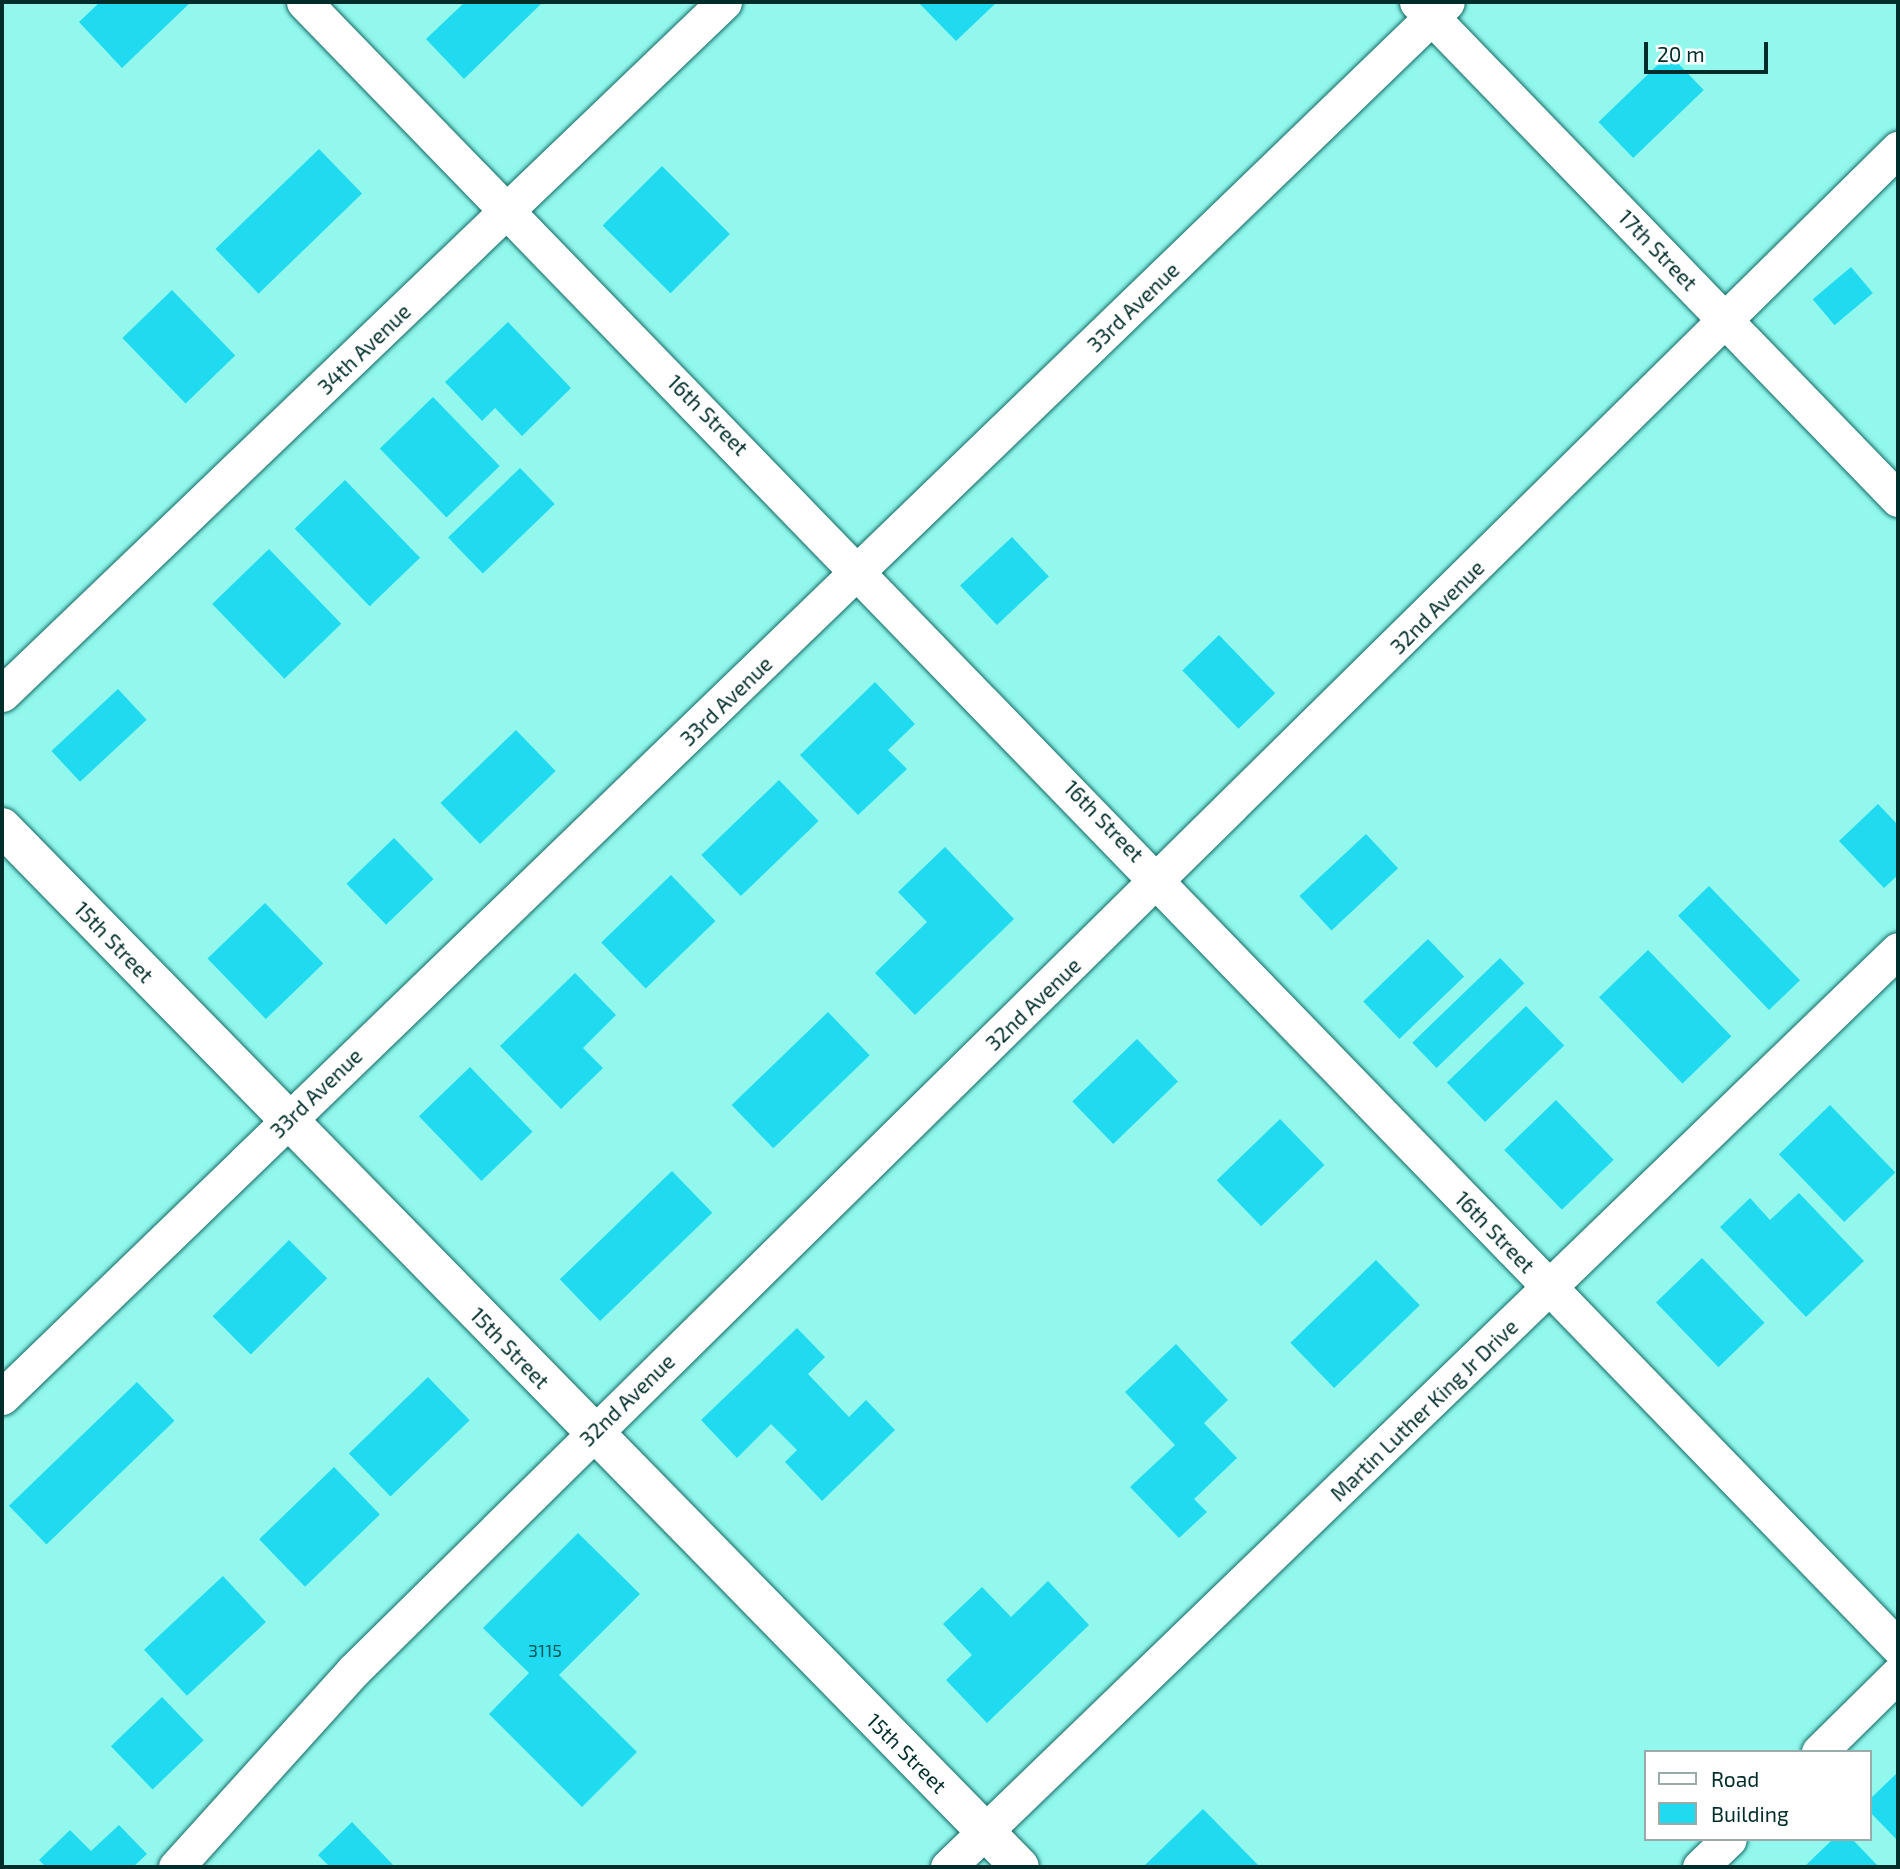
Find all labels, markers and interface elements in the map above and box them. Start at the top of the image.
scale bar [1648,28,1772,72]
text: 20 m [1657,41,1705,66]
street label: 17th Street [1613,204,1703,296]
street label: 33rd Avenue [1082,257,1184,357]
street label: 34th Avenue [312,298,416,400]
street label: 16th Street [662,369,754,461]
street label: 32nd Avenue [1385,555,1489,659]
street label: 33rd Avenue [675,651,777,751]
street label: 16th Street [1059,775,1149,867]
street label: 15th Street [69,896,159,988]
street label: 32nd Avenue [980,952,1086,1056]
street label: 33rd Avenue [265,1043,367,1143]
street label: 16th Street [1450,1186,1540,1278]
street label: 15th Street [465,1302,555,1394]
street label: Martin Luther King Jr Drive [1325,1313,1523,1507]
street label: 32nd Avenue [574,1348,680,1452]
house number: 3115 [528,1639,562,1661]
street label: 15th Street [862,1708,952,1798]
legend [1644,1750,1872,1841]
text: Road [1711,1766,1759,1791]
text: Building [1711,1801,1789,1826]

